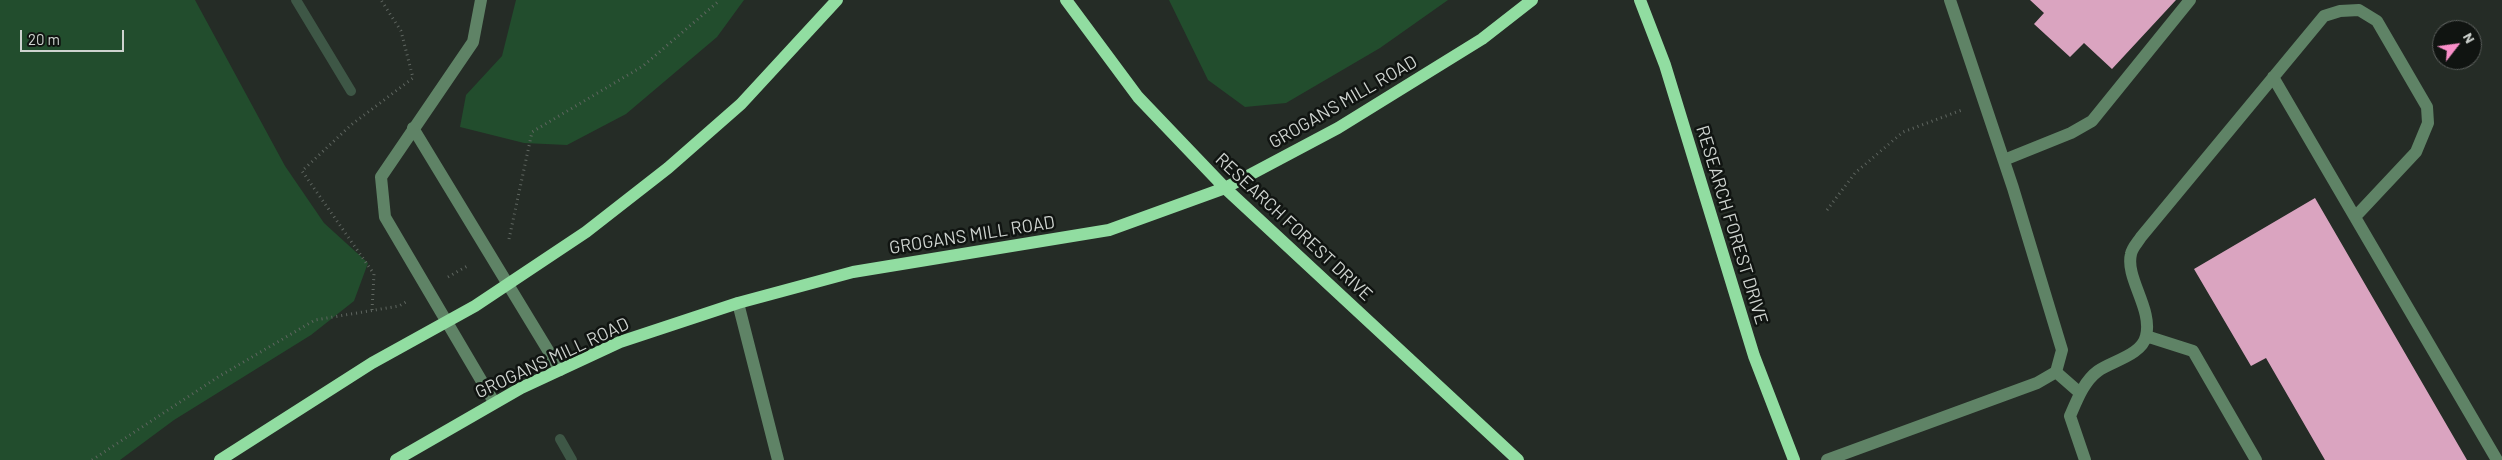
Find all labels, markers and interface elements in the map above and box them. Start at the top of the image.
scale bar [22,20,126,52]
north arrow [2432,20,2482,70]
text: N [2460,29,2479,46]
text: 20 m [28,30,60,48]
street label: GROGANS MILL ROAD [1265,51,1421,153]
street label: RESEARCH FOREST DRIVE [1691,123,1773,327]
street label: RESEARCH FOREST DRIVE [1211,149,1377,305]
street label: GROGANS MILL ROAD [888,211,1056,259]
street label: GROGANS MILL ROAD [472,313,632,403]

